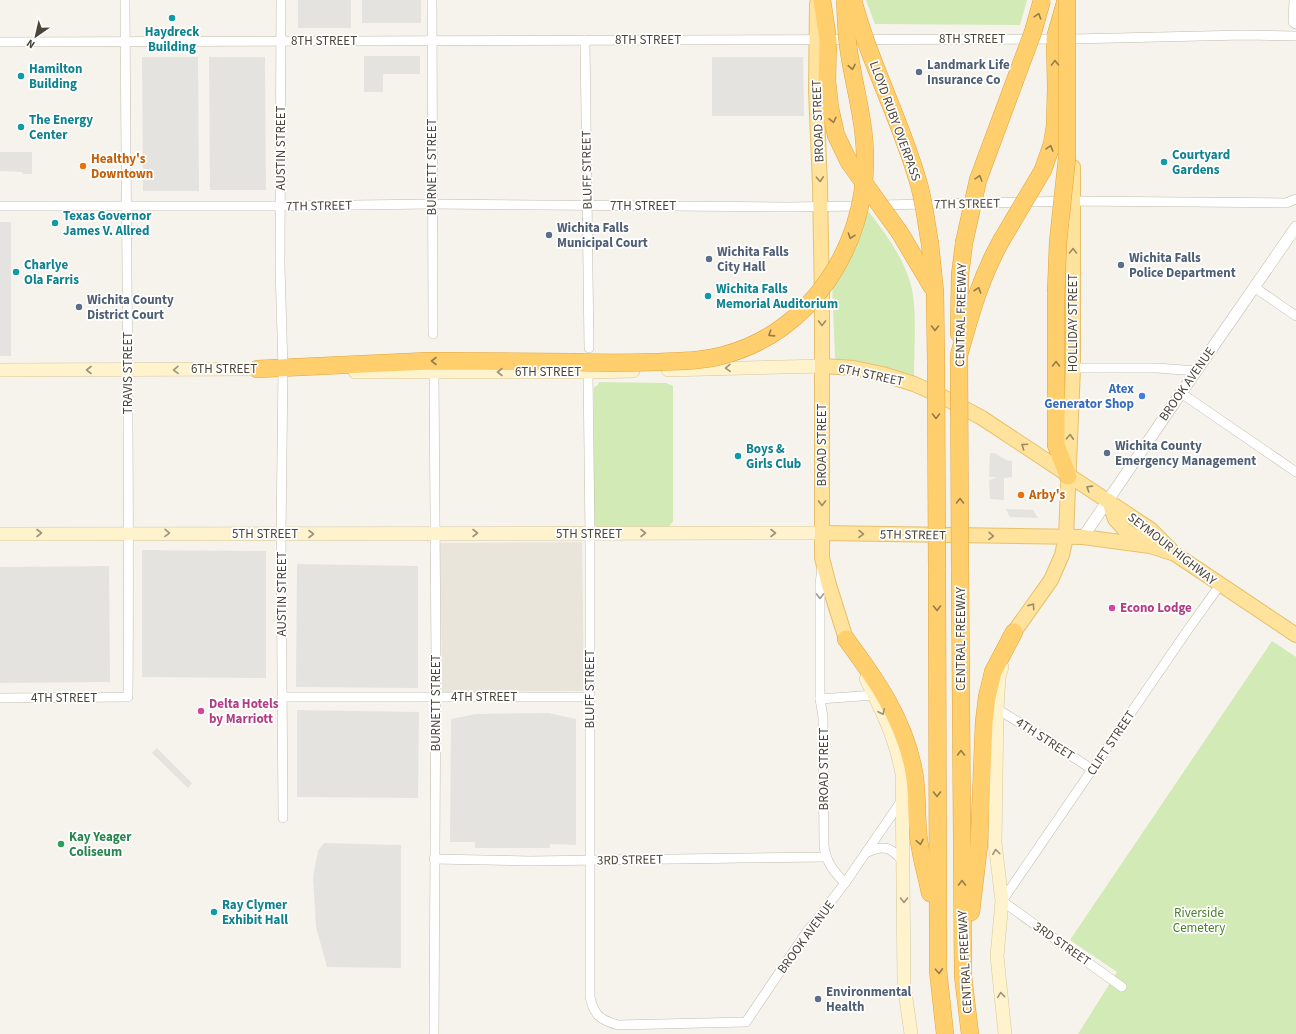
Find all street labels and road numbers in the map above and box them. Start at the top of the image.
street label: 8TH STREET [939,30,1005,48]
street label: 8TH STREET [615,31,681,49]
street label: 8TH STREET [291,32,357,50]
street label: LLOYD RUBY OVERPASS [865,59,925,184]
street label: BROAD STREET [808,79,828,163]
street label: AUSTIN STREET [272,106,290,190]
street label: BURNETT STREET [423,119,441,215]
street label: BLUFF STREET [577,130,597,210]
street label: 7TH STREET [934,194,1000,214]
street label: 7TH STREET [286,196,352,216]
street label: 7TH STREET [610,197,676,215]
street label: CENTRAL FREEWAY [951,262,971,367]
street label: HOLLIDAY STREET [1064,274,1082,372]
street label: TRAVIS STREET [119,332,137,414]
street label: BROOK AVENUE [1155,343,1219,425]
street label: 6TH STREET [837,359,905,391]
street label: 6TH STREET [191,360,257,378]
street label: 6TH STREET [515,363,581,381]
street label: BROAD STREET [813,404,831,486]
street label: SEYMOUR HIGHWAY [1124,509,1221,590]
street label: 5TH STREET [232,525,298,543]
street label: 5TH STREET [556,525,622,543]
street label: 5TH STREET [880,525,946,545]
street label: AUSTIN STREET [273,552,291,636]
street label: CENTRAL FREEWAY [952,586,970,691]
street label: BLUFF STREET [581,649,599,729]
street label: BURNETT STREET [427,655,445,751]
street label: 4TH STREET [451,688,517,706]
street label: 4TH STREET [31,689,97,707]
street label: CLIFT STREET [1083,707,1139,779]
street label: 4TH STREET [1012,713,1078,765]
street label: BROAD STREET [815,728,833,810]
street label: 3RD STREET [597,850,663,870]
street label: BROOK AVENUE [773,897,839,977]
street label: CENTRAL FREEWAY [953,909,977,1014]
street label: 3RD STREET [1030,918,1094,970]

